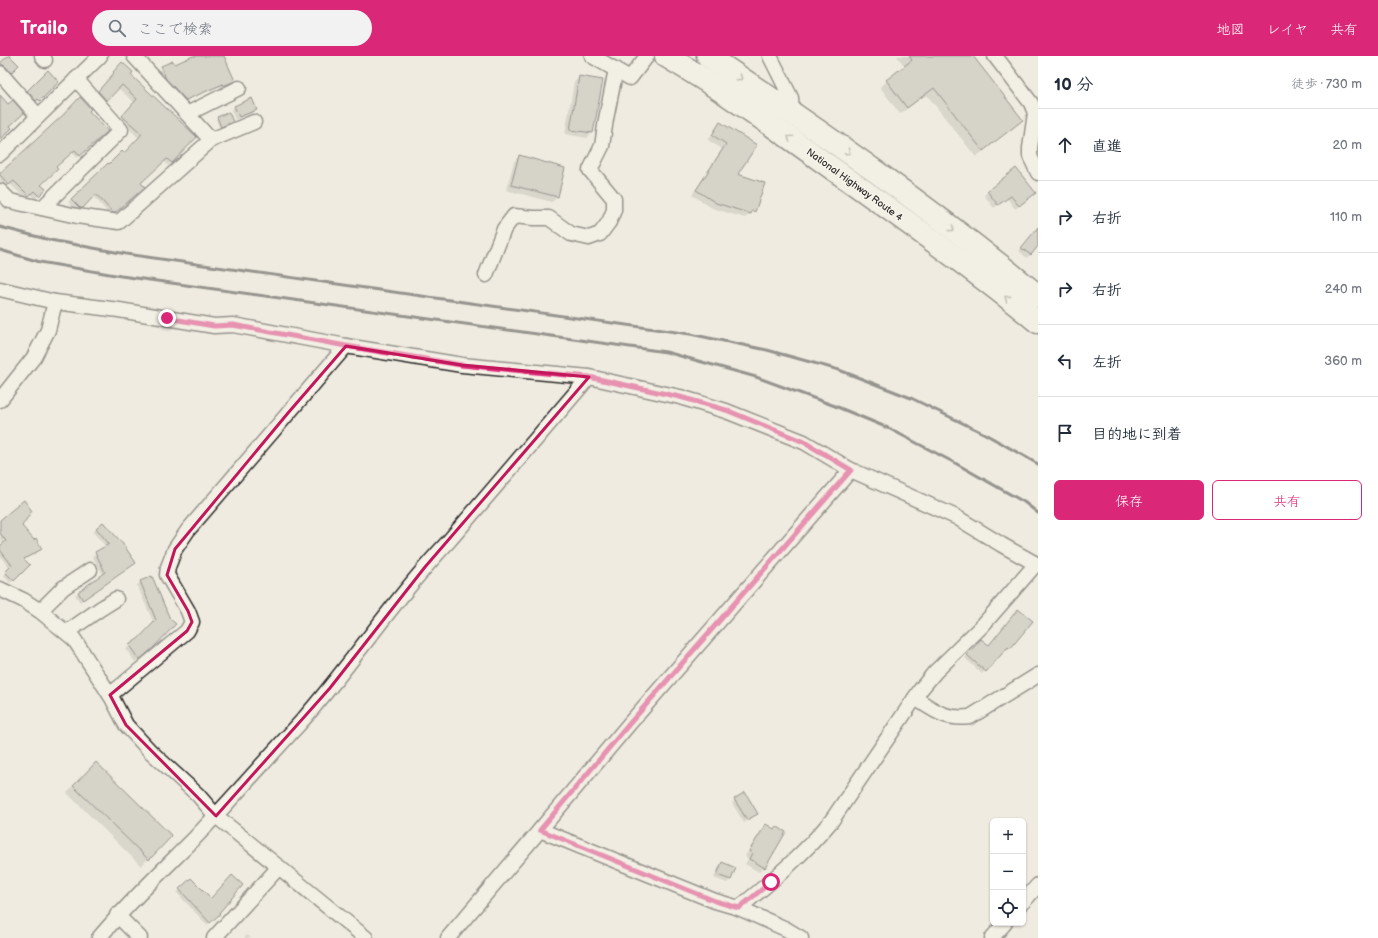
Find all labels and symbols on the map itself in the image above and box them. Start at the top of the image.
one-way arrow [736,73,743,80]
one-way arrow [787,135,794,143]
street label: National Highway Route 4 [804,146,905,224]
one-way arrow [843,147,850,154]
one-way arrow [948,224,955,231]
one-way arrow [1005,295,1012,302]
route end [158,309,176,327]
route start [762,873,780,891]

